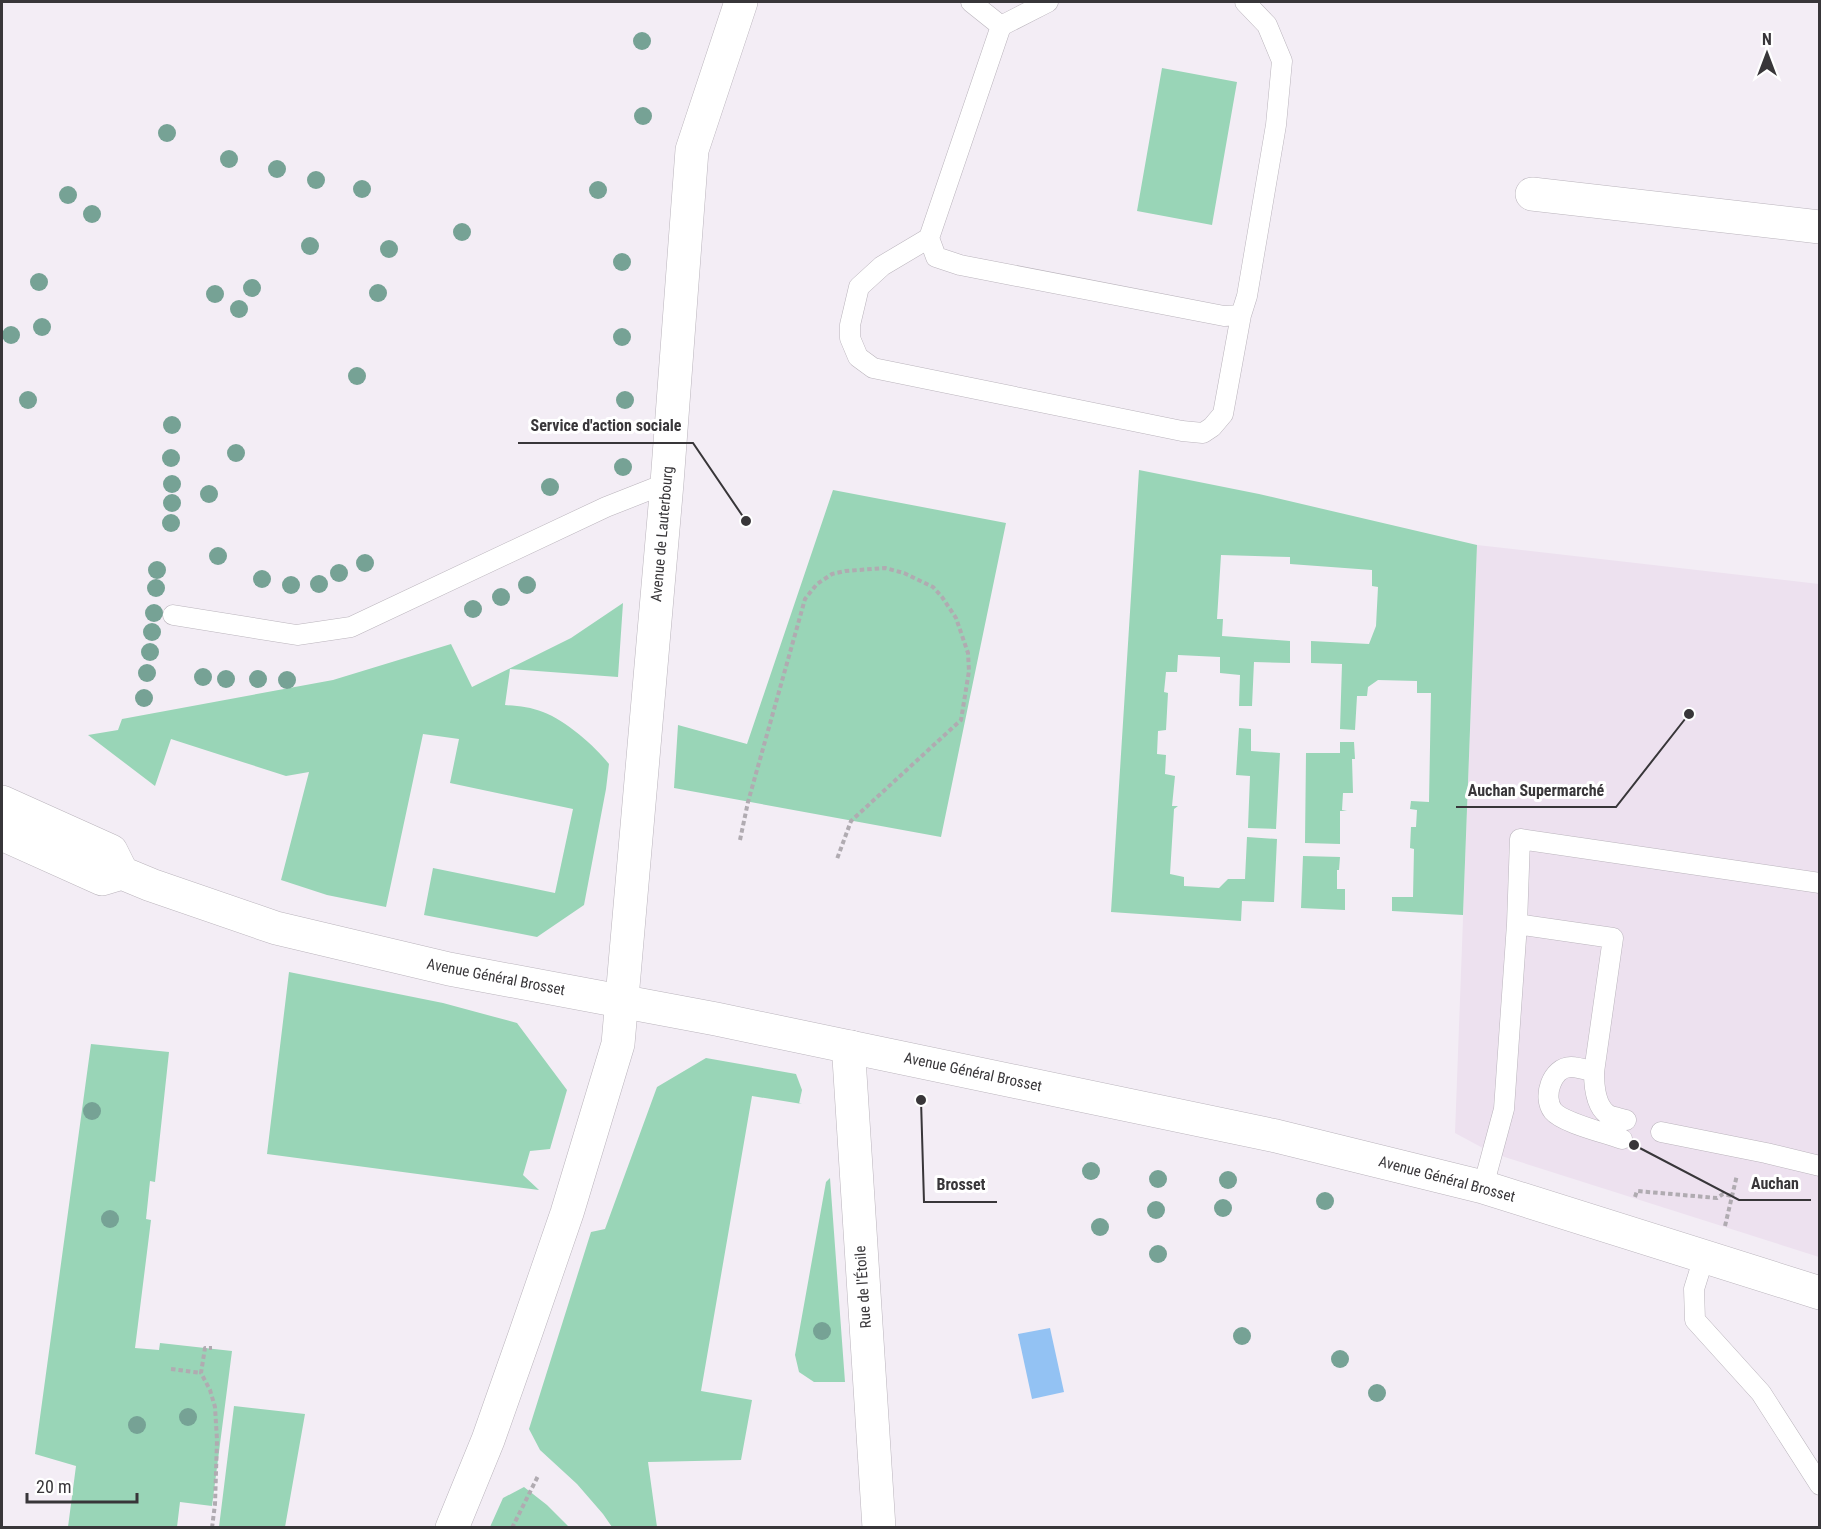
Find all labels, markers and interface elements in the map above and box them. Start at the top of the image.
north arrow [1737,24,1797,84]
text: N [1762,30,1772,49]
callout: Service d'action sociale [518,409,693,443]
text: Service d'action sociale [531,416,682,435]
street label: Avenue de Lauterbourg [647,465,677,603]
callout: Auchan Supermarché [1456,773,1616,807]
text: Auchan Supermarché [1468,781,1605,800]
street label: Avenue Général Brosset [425,955,567,999]
street label: Avenue Général Brosset [902,1049,1044,1095]
street label: Avenue Général Brosset [1377,1152,1517,1206]
callout: Auchan [1739,1166,1811,1200]
callout: Brosset [924,1168,997,1202]
text: Auchan [1751,1174,1799,1193]
text: Brosset [936,1175,986,1194]
street label: Rue de l'Étoile [851,1245,875,1329]
scale bar [27,1466,136,1504]
text: 20 m [36,1476,71,1497]

